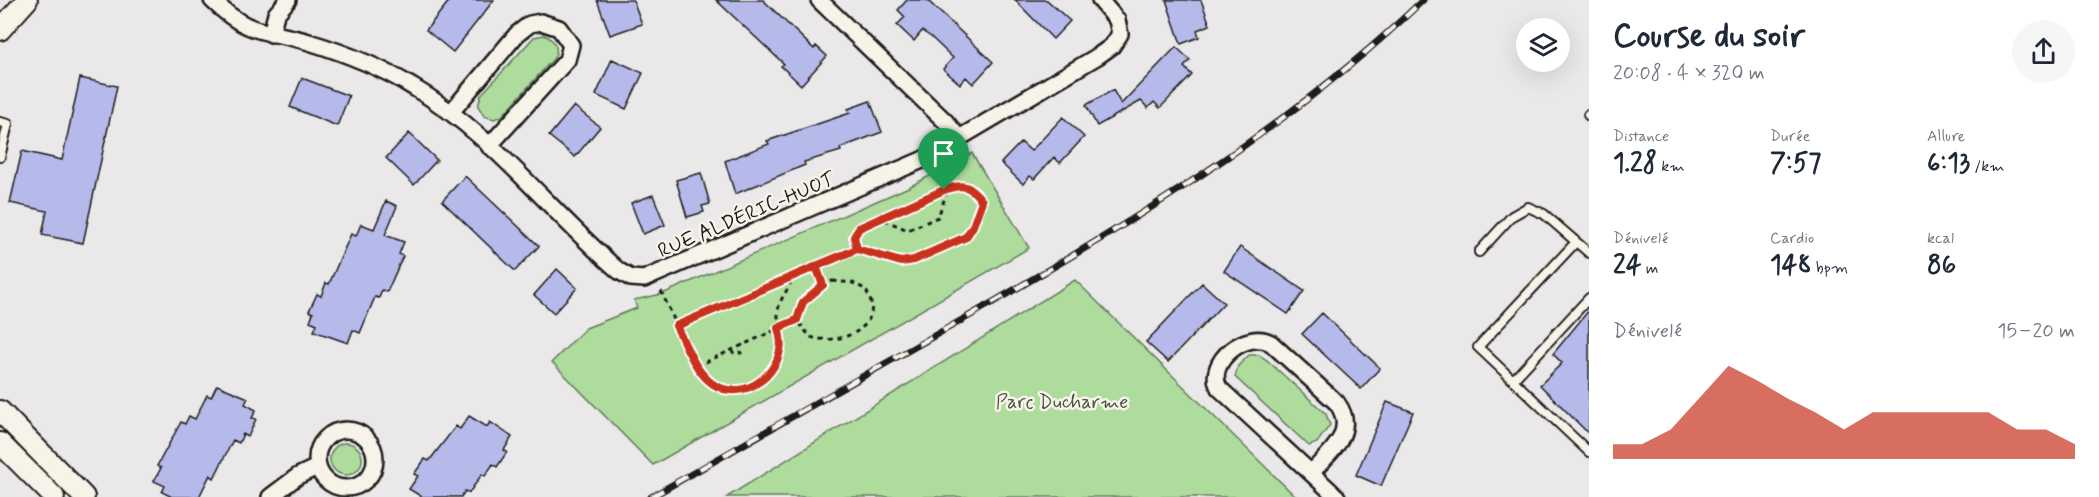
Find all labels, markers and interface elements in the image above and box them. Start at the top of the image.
text: Course du soir [1613,15,1805,59]
map controls [1516,18,1570,72]
button: layers [1516,18,1570,72]
button: share [2012,20,2075,83]
text: 20:08 · 4 × 320 m [1613,60,1765,87]
text: Distance [1613,126,1669,147]
text: Durée [1770,126,1810,147]
text: Allure [1927,126,1965,147]
pin [918,128,969,190]
icon: arrive [927,137,960,170]
text: 1.28 [1613,147,1657,181]
text: 7:57 [1770,147,1821,181]
text: 6:13 [1927,147,1970,181]
text: km [1657,156,1685,177]
text: /km [1970,156,2005,177]
street label: RUE ALDÉRIC-HUOT [654,165,841,265]
text: Dénivelé [1613,228,1668,249]
text: Cardio [1770,228,1814,249]
text: kcal [1927,228,1954,249]
text: 24 [1613,249,1642,283]
text: 148 [1770,249,1811,283]
text: 86 [1927,249,1956,283]
text: m [1642,258,1659,279]
text: bpm [1811,258,1848,279]
text: Dénivelé [1613,318,1682,345]
text: 15–20 m [1997,318,2075,345]
park label: Parc Ducharme [996,389,1128,416]

